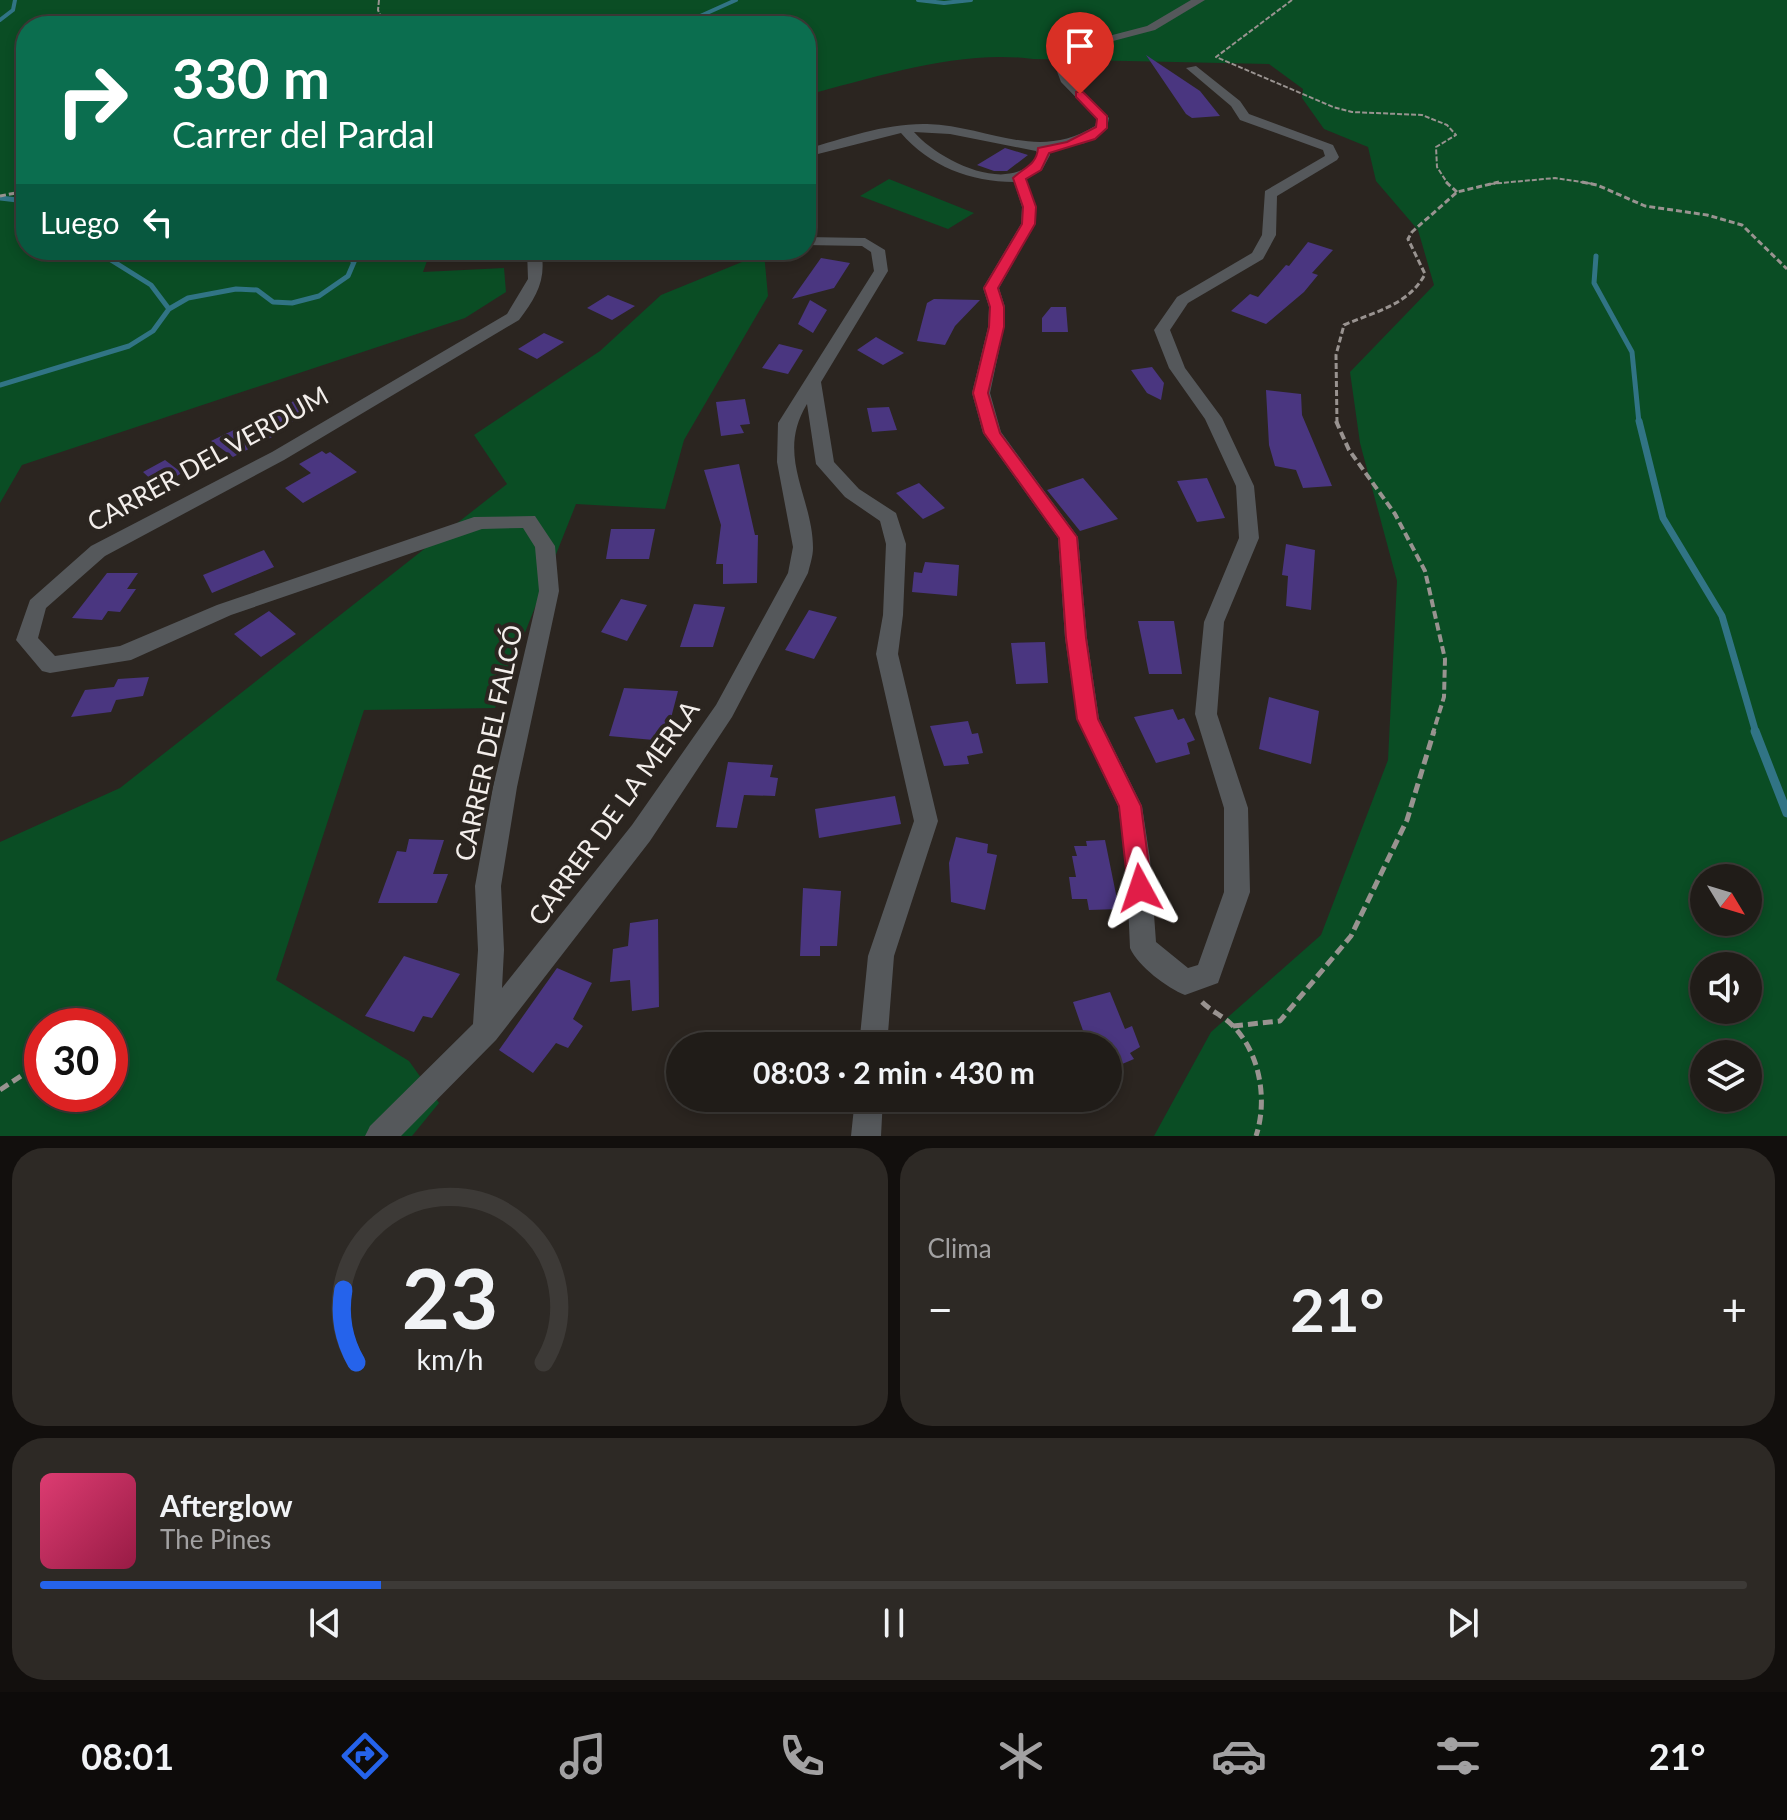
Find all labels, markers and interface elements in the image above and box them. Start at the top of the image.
pin [1046,12,1114,94]
icon: arrive [1058,24,1102,68]
text: 330 m [172,44,330,111]
icon: right [40,48,144,152]
text: Carrer del Pardal [172,112,435,156]
icon: left [136,200,180,244]
text: Luego [40,204,120,240]
street label: CARRER DEL VERDUM [81,379,334,538]
street label: CARRER DEL FALCÓ [447,622,529,864]
street label: CARRER DE LA MERLA [521,693,706,931]
position arrow [1098,846,1182,930]
north arrow [1690,864,1762,936]
map controls [1690,864,1762,1112]
button: sound [1690,952,1762,1024]
speed limit sign: 30 [24,1008,128,1112]
button: layers [1690,1040,1762,1112]
text: 08:03 · 2 min · 430 m [753,1054,1035,1090]
text: Clima [928,1232,992,1264]
text: 23 [402,1247,498,1347]
text: 21° [1290,1273,1385,1345]
text: − [928,1283,953,1335]
text: + [1721,1283,1747,1335]
text: km/h [416,1342,483,1376]
text: Afterglow [160,1487,293,1523]
text: The Pines [160,1523,271,1555]
icon: previous [303,1601,347,1645]
icon: pause [872,1601,916,1645]
icon: next [1441,1601,1485,1645]
icon: directions [337,1728,393,1784]
icon: music [555,1728,611,1784]
icon: phone [774,1728,830,1784]
icon: climate [993,1728,1049,1784]
icon: car [1211,1728,1267,1784]
icon: filters [1430,1728,1486,1784]
text: 08:01 [81,1734,174,1778]
text: 21° [1649,1734,1706,1778]

